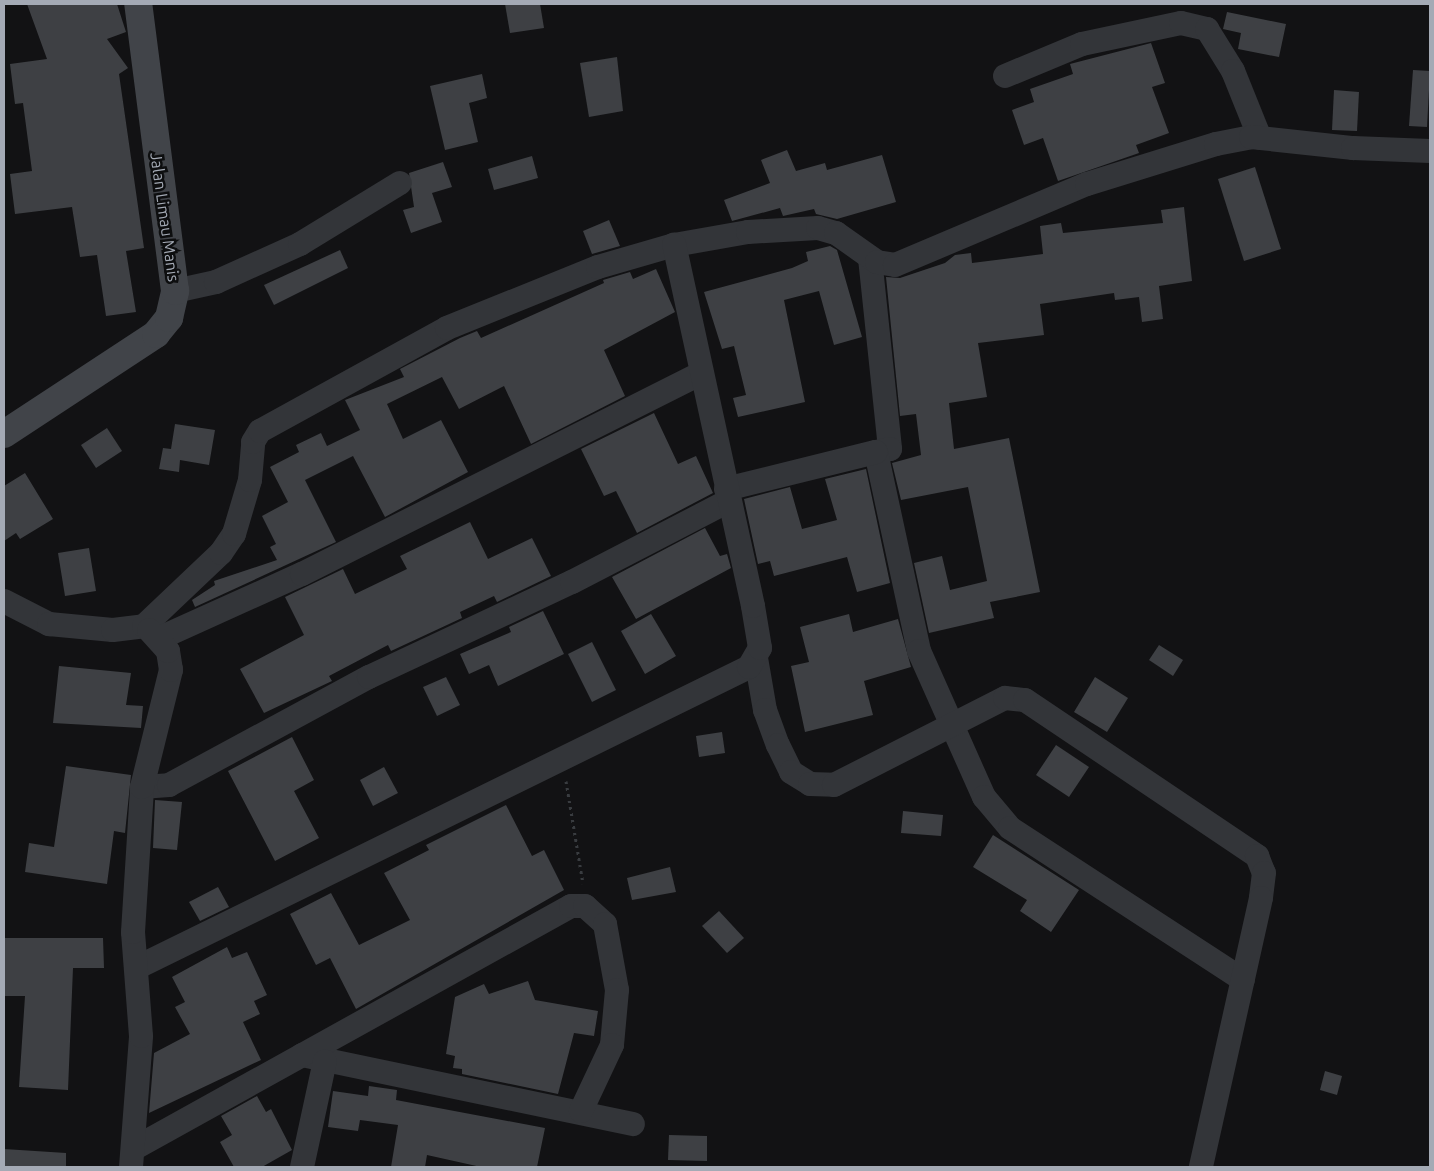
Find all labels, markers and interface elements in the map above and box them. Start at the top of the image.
street label: Jalan Limau Manis [146,151,184,283]

